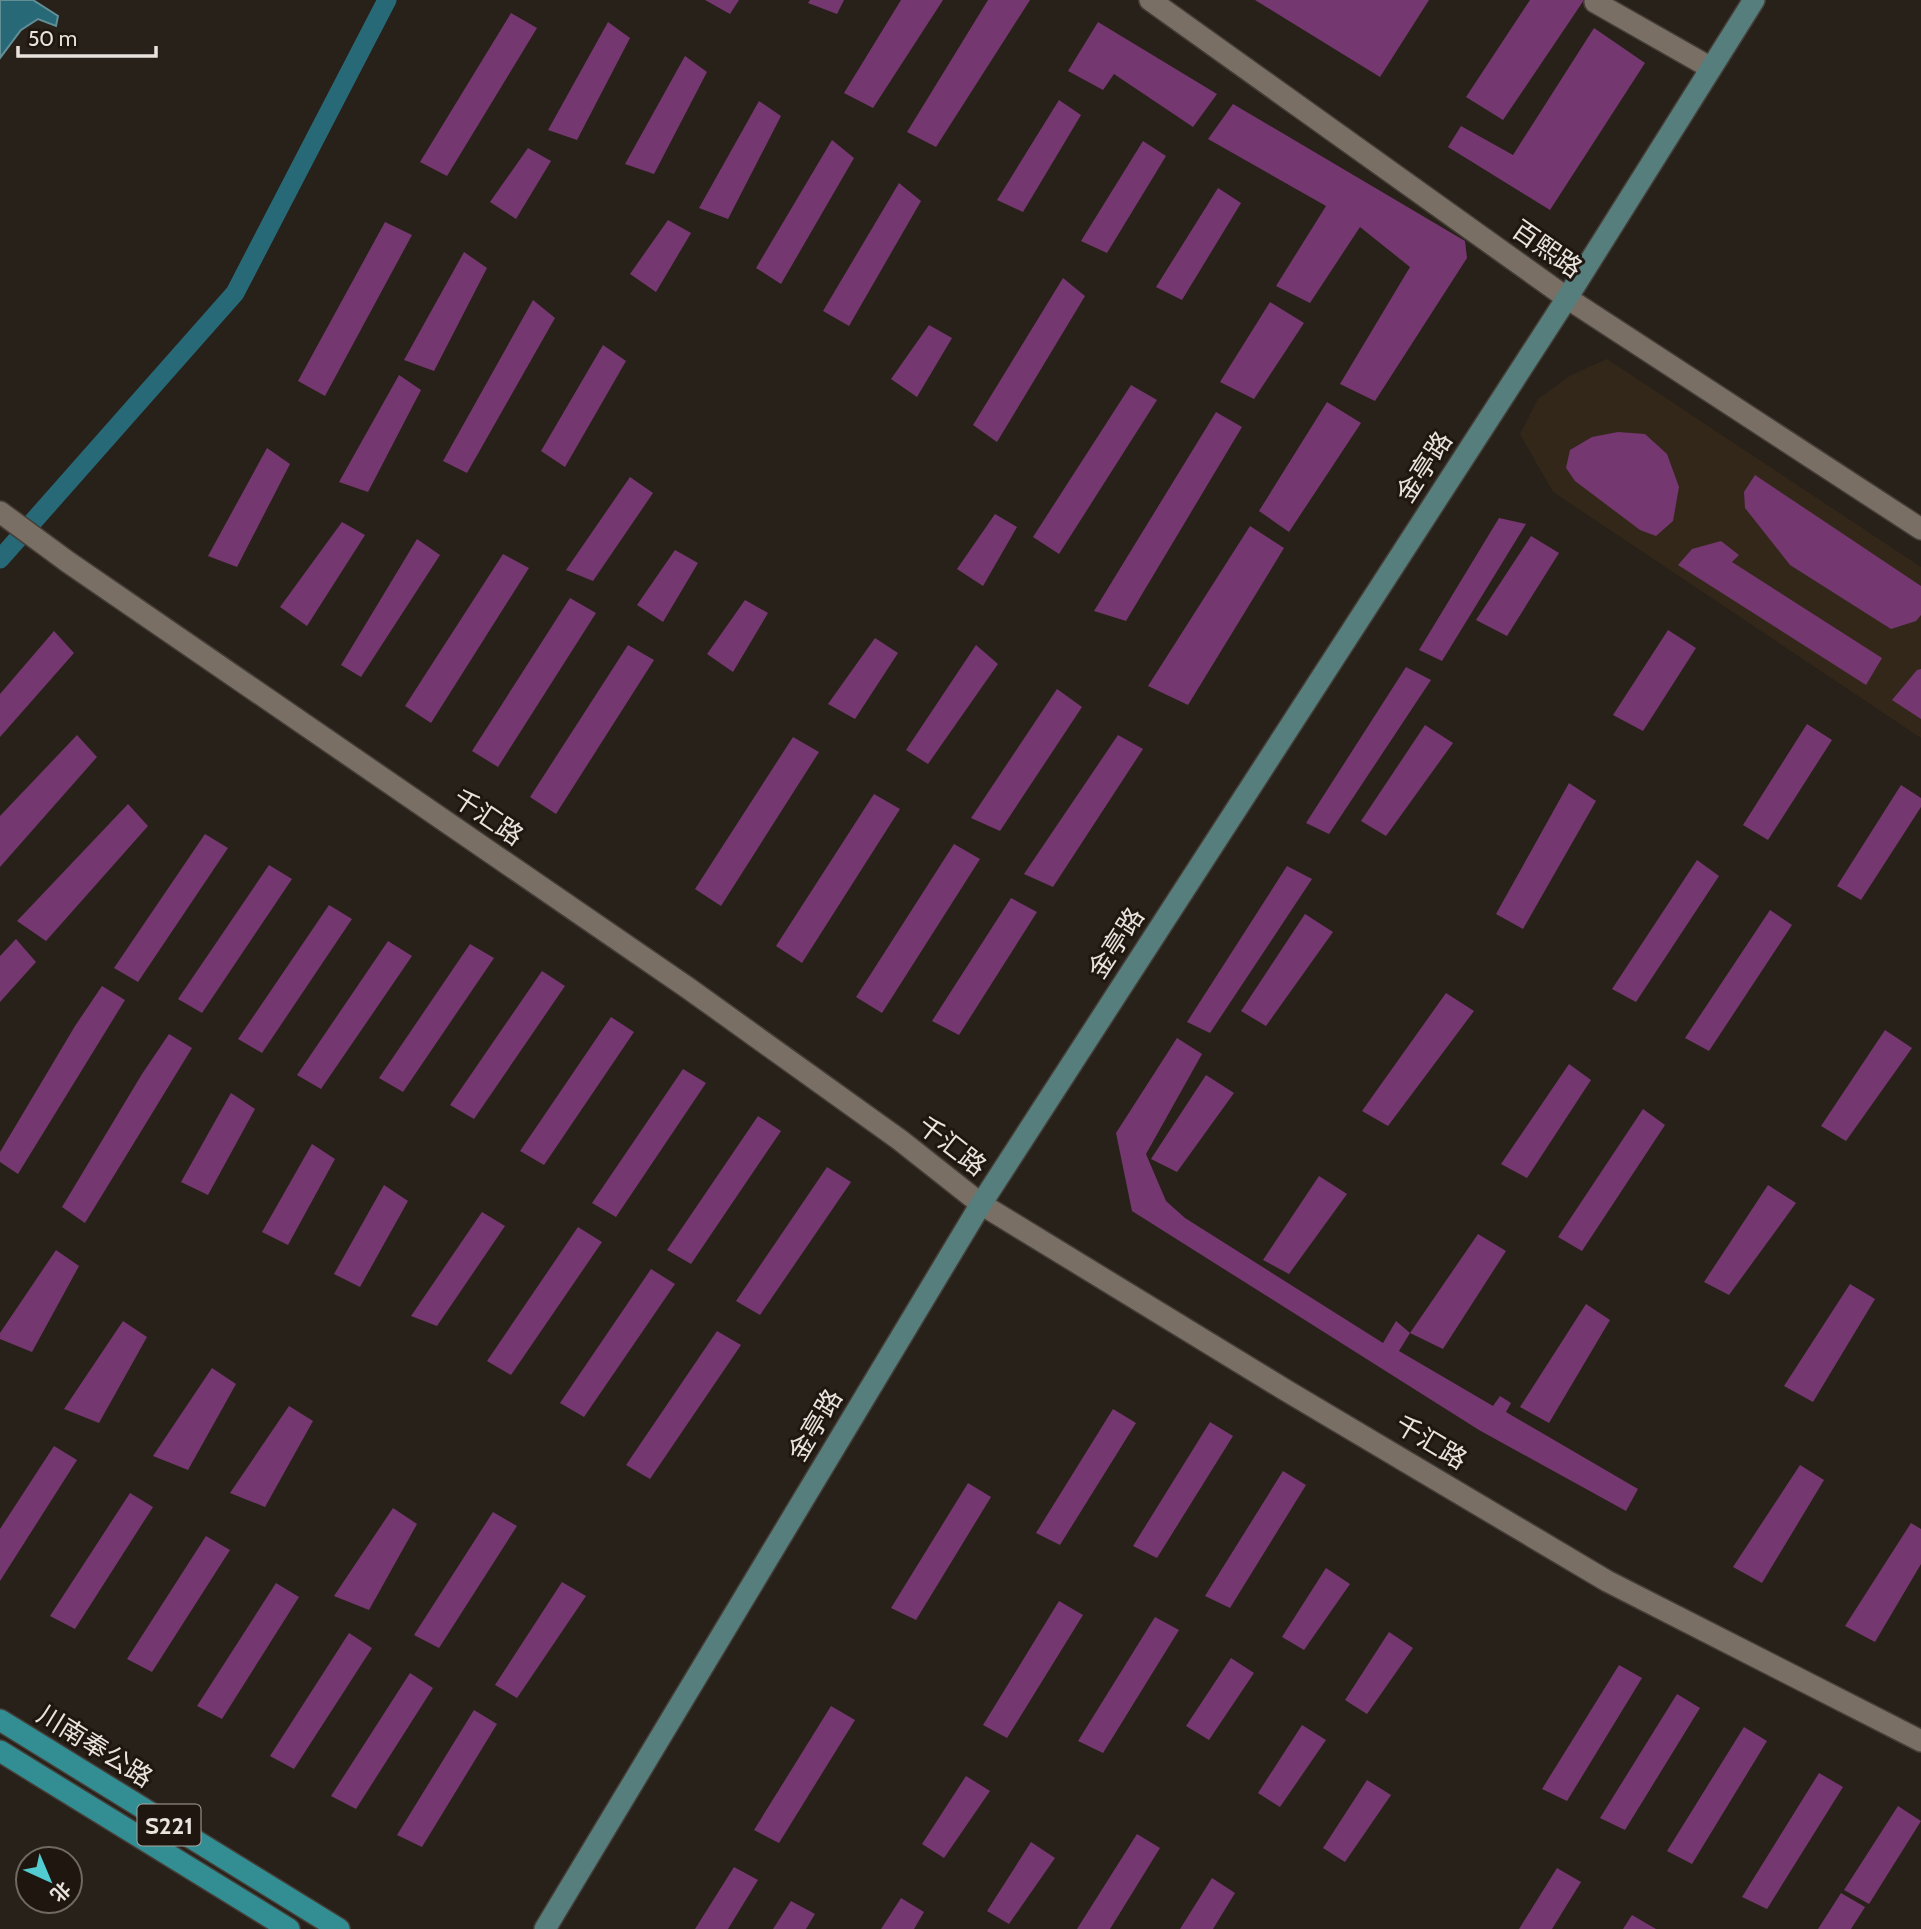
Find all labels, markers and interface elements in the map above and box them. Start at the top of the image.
scale bar [18,14,156,58]
text: 50 m [28,26,77,51]
street label: 百熙路 [1506,214,1588,284]
street label: 金亭路 [1389,426,1459,508]
street label: 千汇路 [447,782,529,852]
street label: 金亭路 [1081,902,1151,984]
street label: 千汇路 [911,1109,993,1183]
street label: 金亭路 [781,1383,849,1467]
street label: 千汇路 [1389,1408,1473,1476]
street label: 川南奉公路 [31,1698,159,1794]
road number: S221 [138,1804,200,1846]
north arrow [14,1845,84,1915]
text: 北 [46,1877,75,1907]

